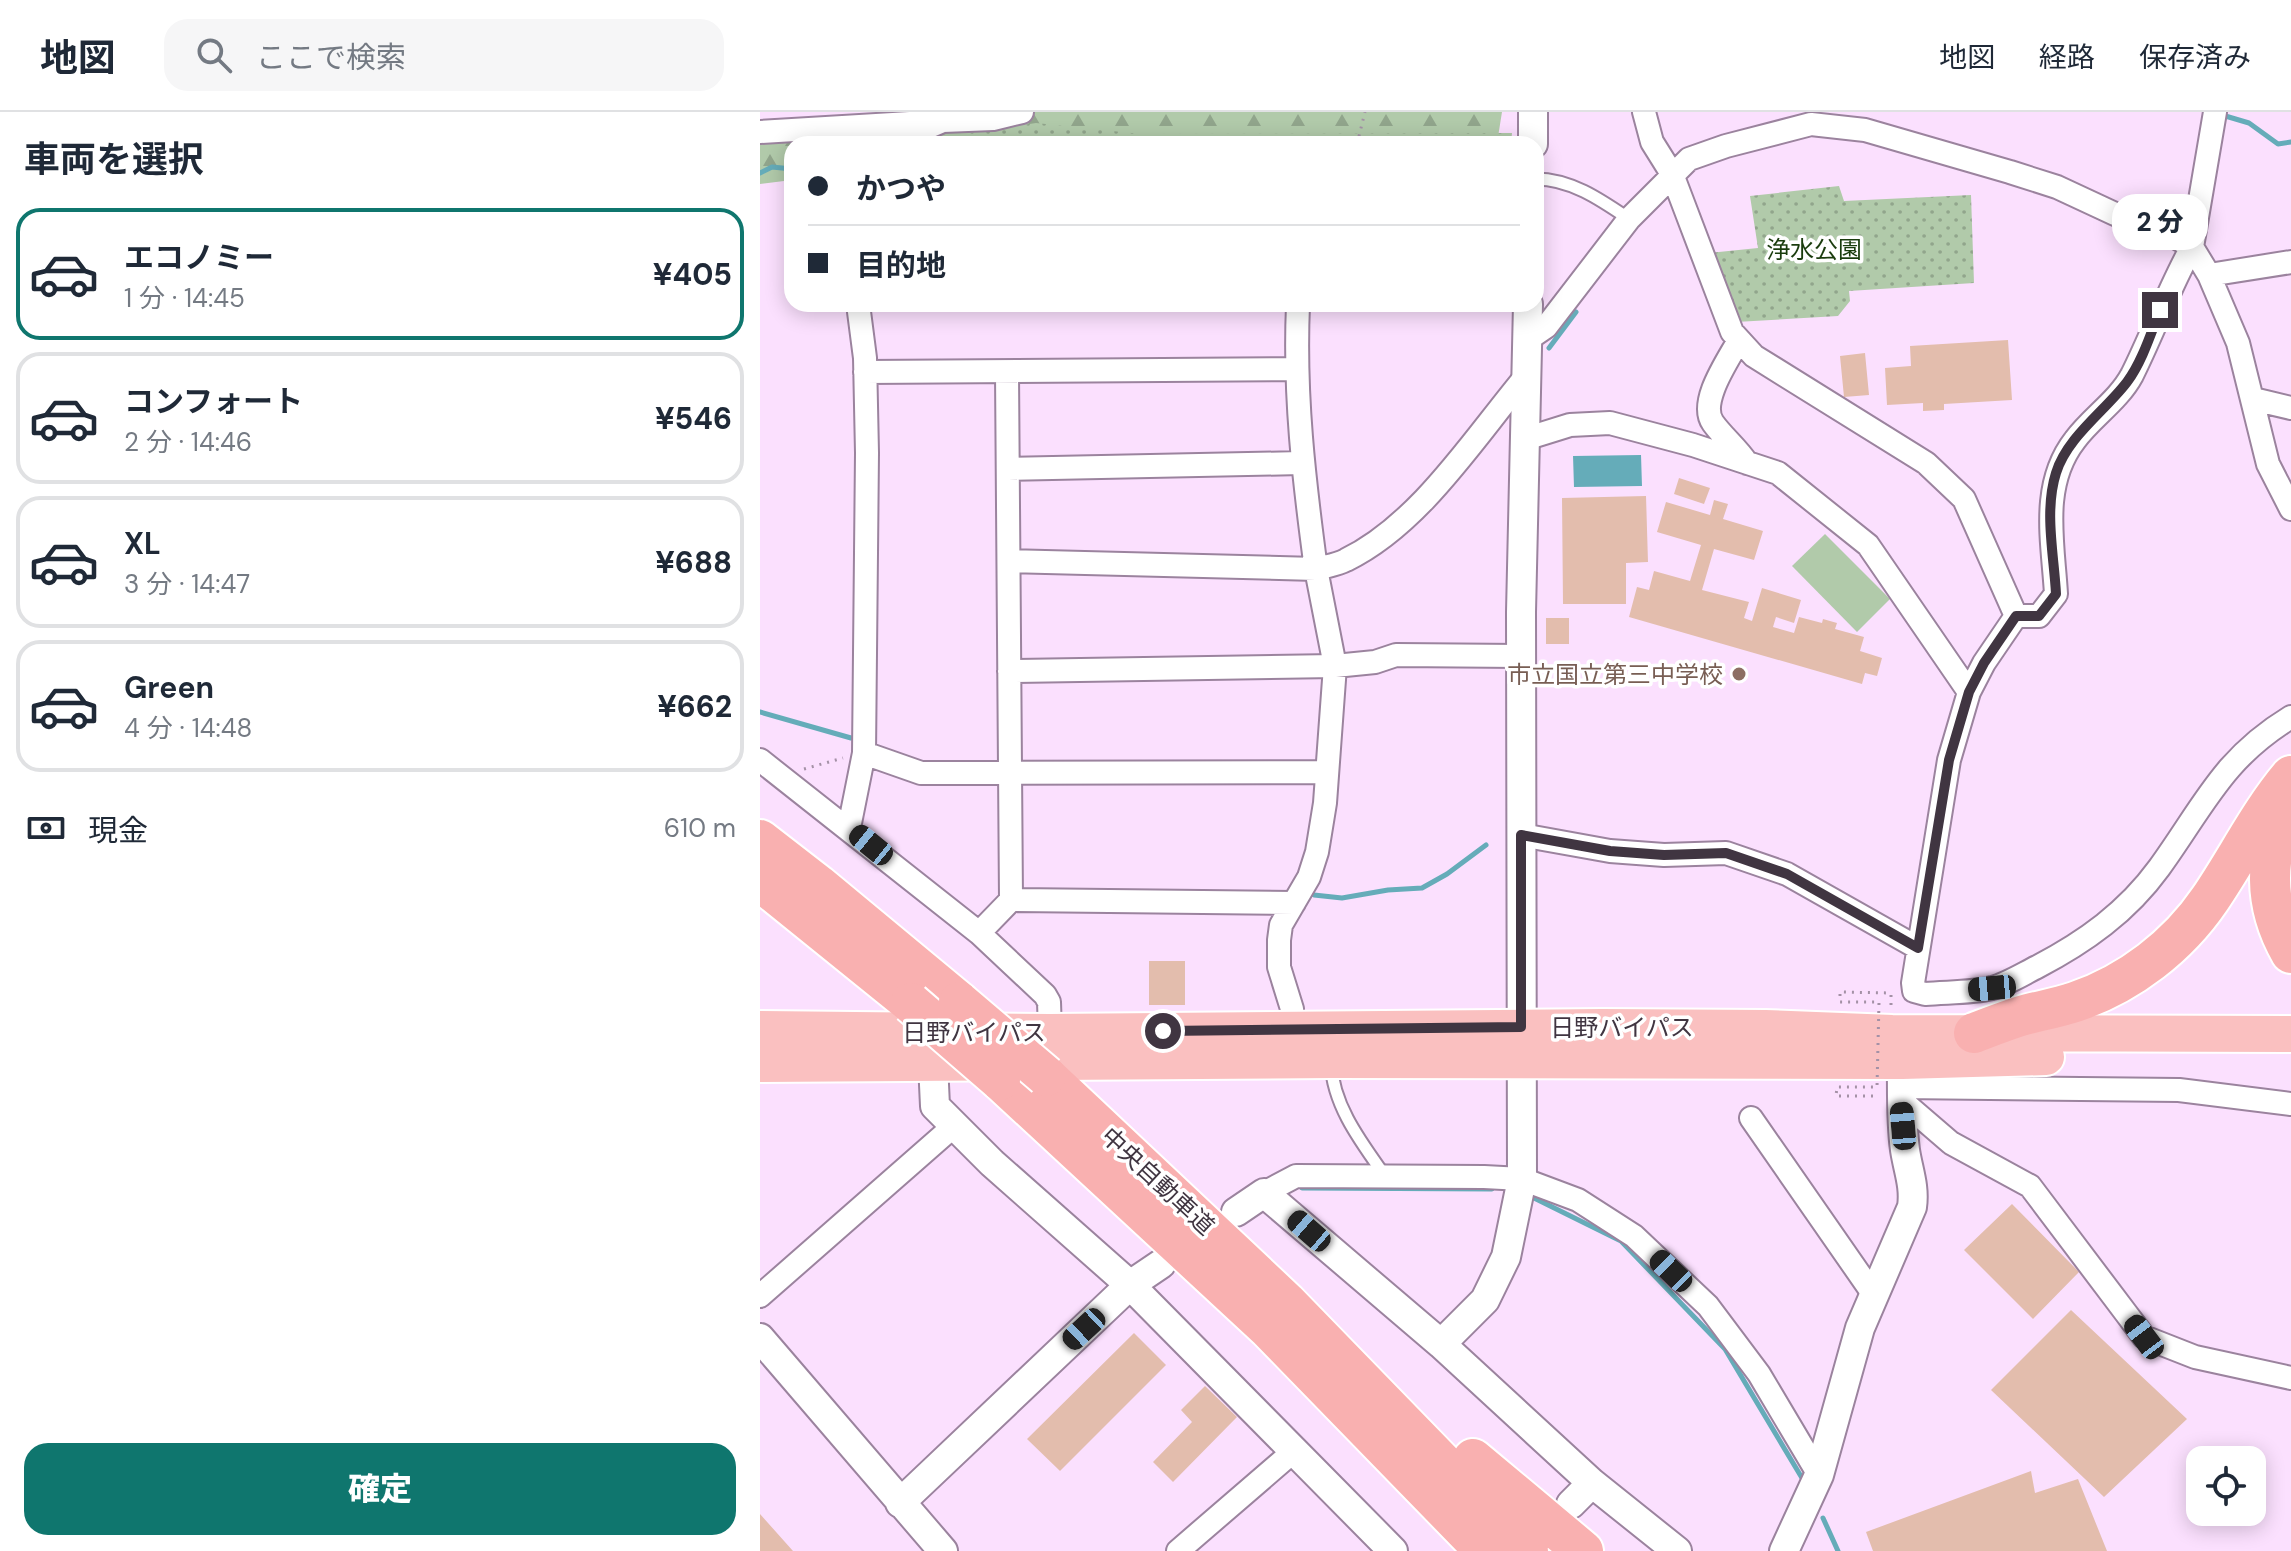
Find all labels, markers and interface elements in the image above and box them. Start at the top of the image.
search box [164,19,724,91]
text: 地図 [40,33,116,83]
icon: search [192,33,236,77]
text: ここで検索 [256,38,406,77]
text: 地図 [1939,39,1995,76]
text: 経路 [2039,39,2095,76]
text: 保存済み [2139,39,2251,76]
text: 車両を選択 [24,136,204,183]
text: かつや [856,169,946,208]
callout: 2 分 [2112,194,2208,250]
text: 2 分 [2136,205,2184,239]
park label: 浄水公園 [1766,234,1862,265]
icon: car [28,238,100,310]
text: エコノミー [124,238,274,277]
text: 目的地 [856,246,946,285]
text: ¥405 [653,255,732,294]
text: 1 分 · 14:45 [124,281,245,315]
route end [2142,292,2178,328]
icon: car [28,382,100,454]
text: コンフォート [124,382,303,421]
text: ¥546 [655,399,732,438]
text: 2 分 · 14:46 [124,425,252,459]
text: XL [124,524,161,563]
icon: car [28,526,100,598]
text: ¥688 [655,543,732,582]
text: 3 分 · 14:47 [124,567,250,601]
place label: 市立国立第三中学校 [1507,659,1723,690]
marker: 市立国立第三中学校 [1730,665,1748,683]
text: Green [124,668,214,707]
icon: car [28,670,100,742]
text: ¥662 [657,687,732,726]
text: 4 分 · 14:48 [124,711,252,745]
icon: cash [24,806,68,850]
text: 現金 [88,811,148,850]
text: 610 m [664,811,736,845]
car [845,821,897,869]
car [1967,974,2017,1002]
street label: 日野バイパス [1550,1012,1694,1043]
route start [1145,1013,1181,1049]
street label: 日野バイパス [902,1017,1046,1048]
car [1889,1101,1917,1151]
street label: 中央自動車道 [1095,1121,1221,1241]
car [1283,1206,1335,1256]
car [1645,1246,1697,1296]
car [1058,1304,1110,1354]
car [2120,1311,2168,1363]
button: 確定 [24,1443,736,1535]
map controls [2186,1446,2266,1526]
button: locate [2186,1446,2266,1526]

